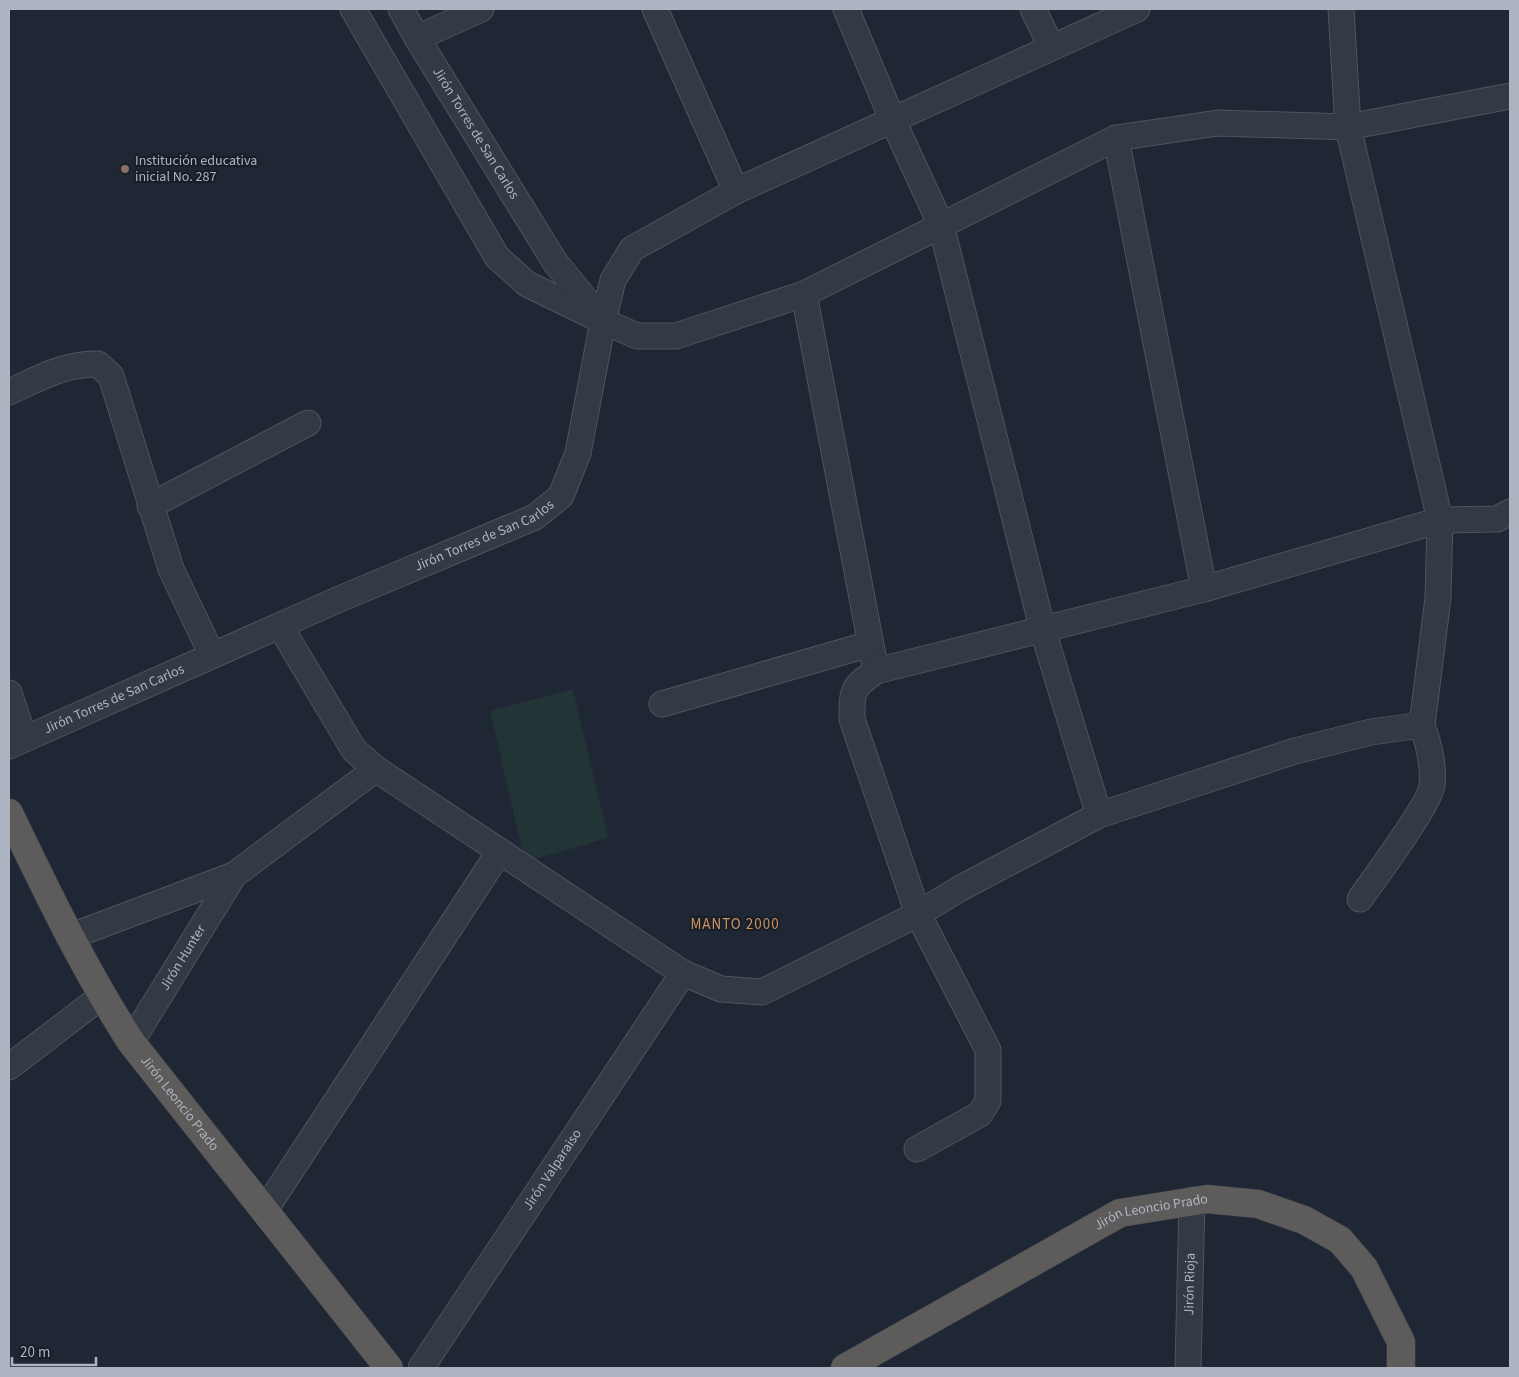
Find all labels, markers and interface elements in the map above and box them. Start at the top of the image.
street label: Jirón Torres de San Carlos [427,63,524,203]
place label: Institución educativa inicial No. 287 [135,151,257,187]
marker: Institución educativa inicial No. 287 [119,163,131,175]
street label: Jirón Torres de San Carlos [412,495,559,576]
street label: Jirón Torres de San Carlos [41,659,188,739]
district label: MANTO 2000 [690,914,780,935]
street label: Jirón Hunter [155,921,211,994]
street label: Jirón Leoncio Prado [135,1051,224,1156]
street label: Jirón Valparaiso [518,1125,587,1214]
street label: Jirón Leoncio Prado [1091,1189,1209,1236]
street label: Jirón Rioja [1179,1253,1201,1316]
scale bar [12,1334,96,1366]
text: 20 m [20,1342,50,1363]

